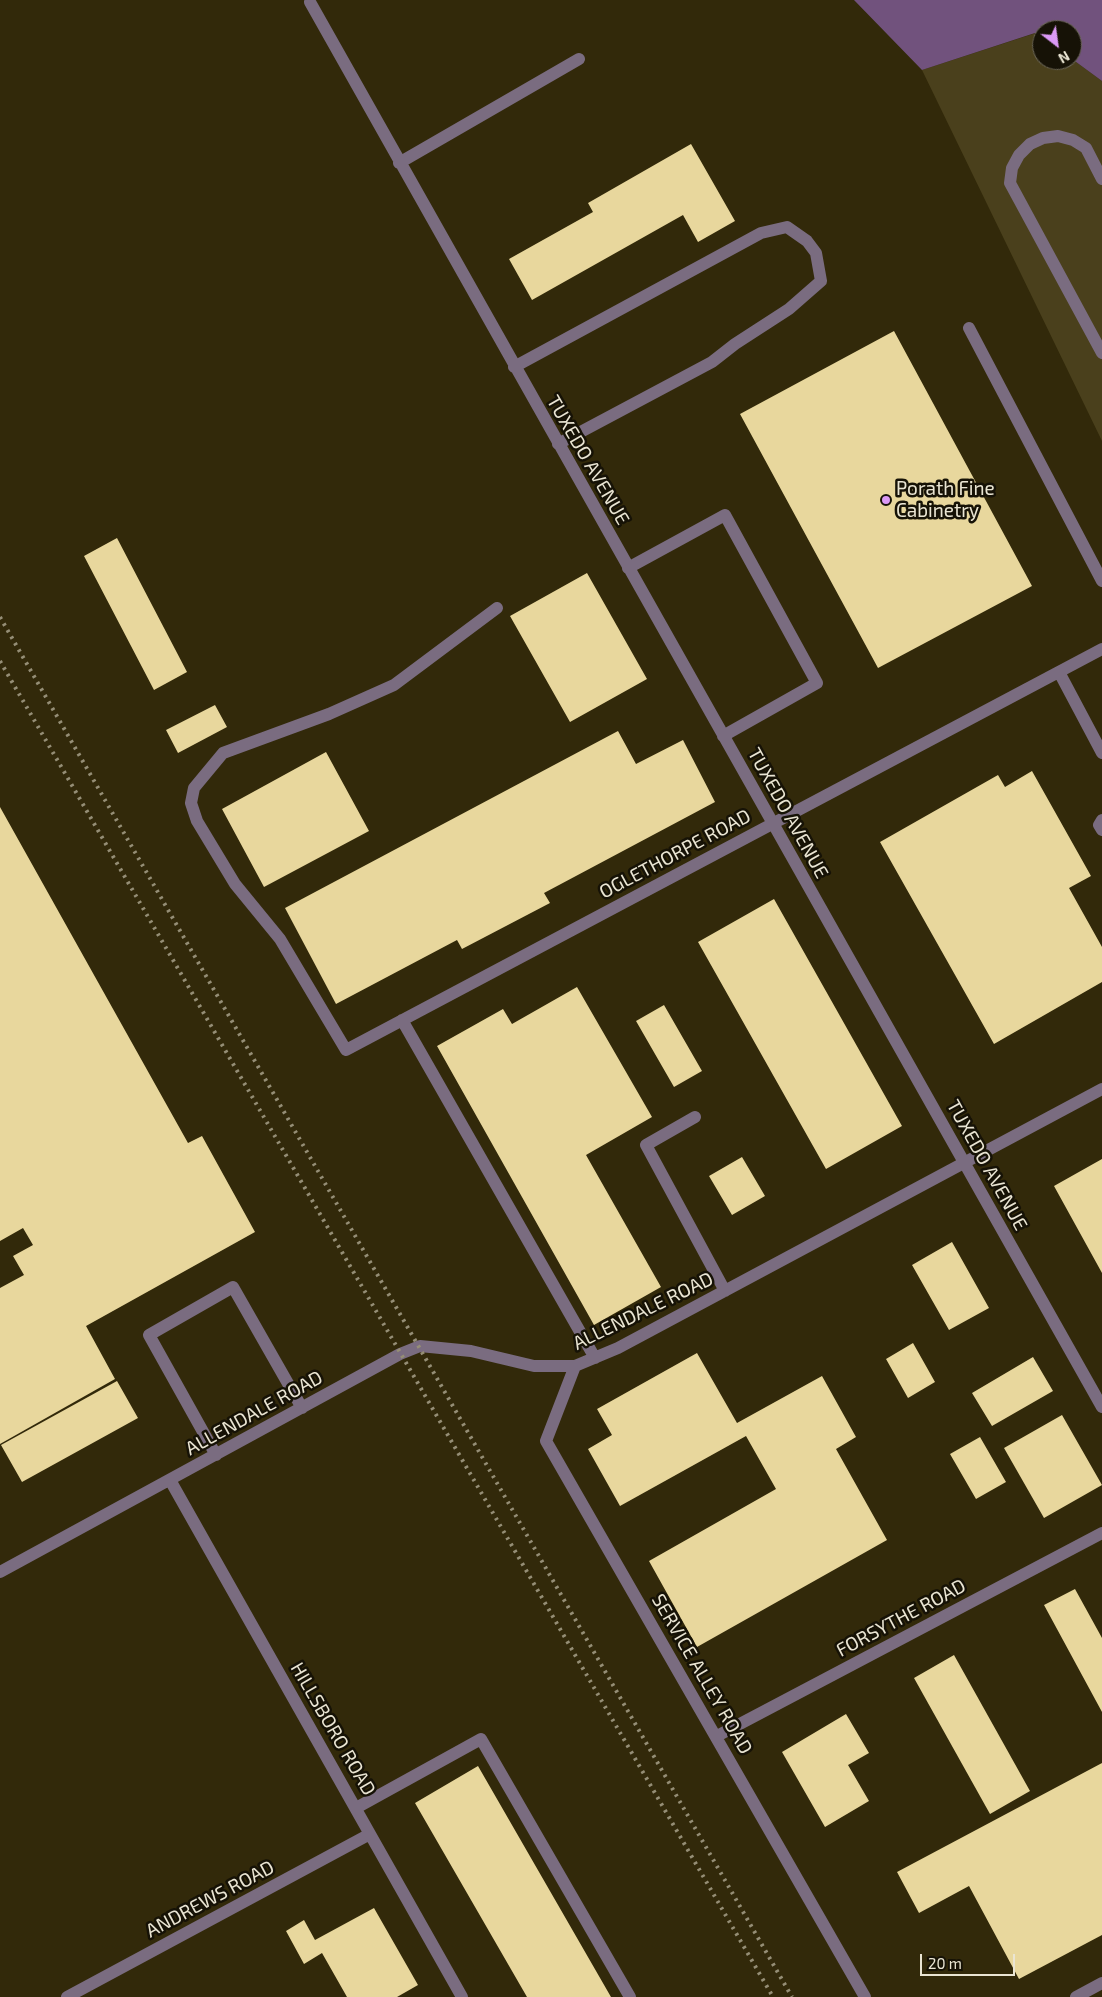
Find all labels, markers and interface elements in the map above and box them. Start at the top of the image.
north arrow [1032,20,1082,70]
text: N [1056,48,1073,67]
street label: TUXEDO AVENUE [542,391,634,529]
place label: Porath Fine Cabinetry [896,478,995,522]
marker: Porath Fine Cabinetry [880,494,892,506]
street label: TUXEDO AVENUE [743,744,833,882]
street label: OGLETHORPE ROAD [595,804,755,904]
street label: TUXEDO AVENUE [942,1096,1032,1234]
street label: ALLENDALE ROAD [569,1267,717,1355]
street label: ALLENDALE ROAD [181,1366,327,1460]
street label: FORSYTHE ROAD [832,1574,970,1662]
street label: SERVICE ALLEY ROAD [647,1590,757,1758]
street label: HILLSBORO ROAD [286,1658,380,1800]
street label: ANDREWS ROAD [142,1856,278,1942]
scale bar [922,1944,1017,1976]
text: 20 m [928,1954,962,1972]

